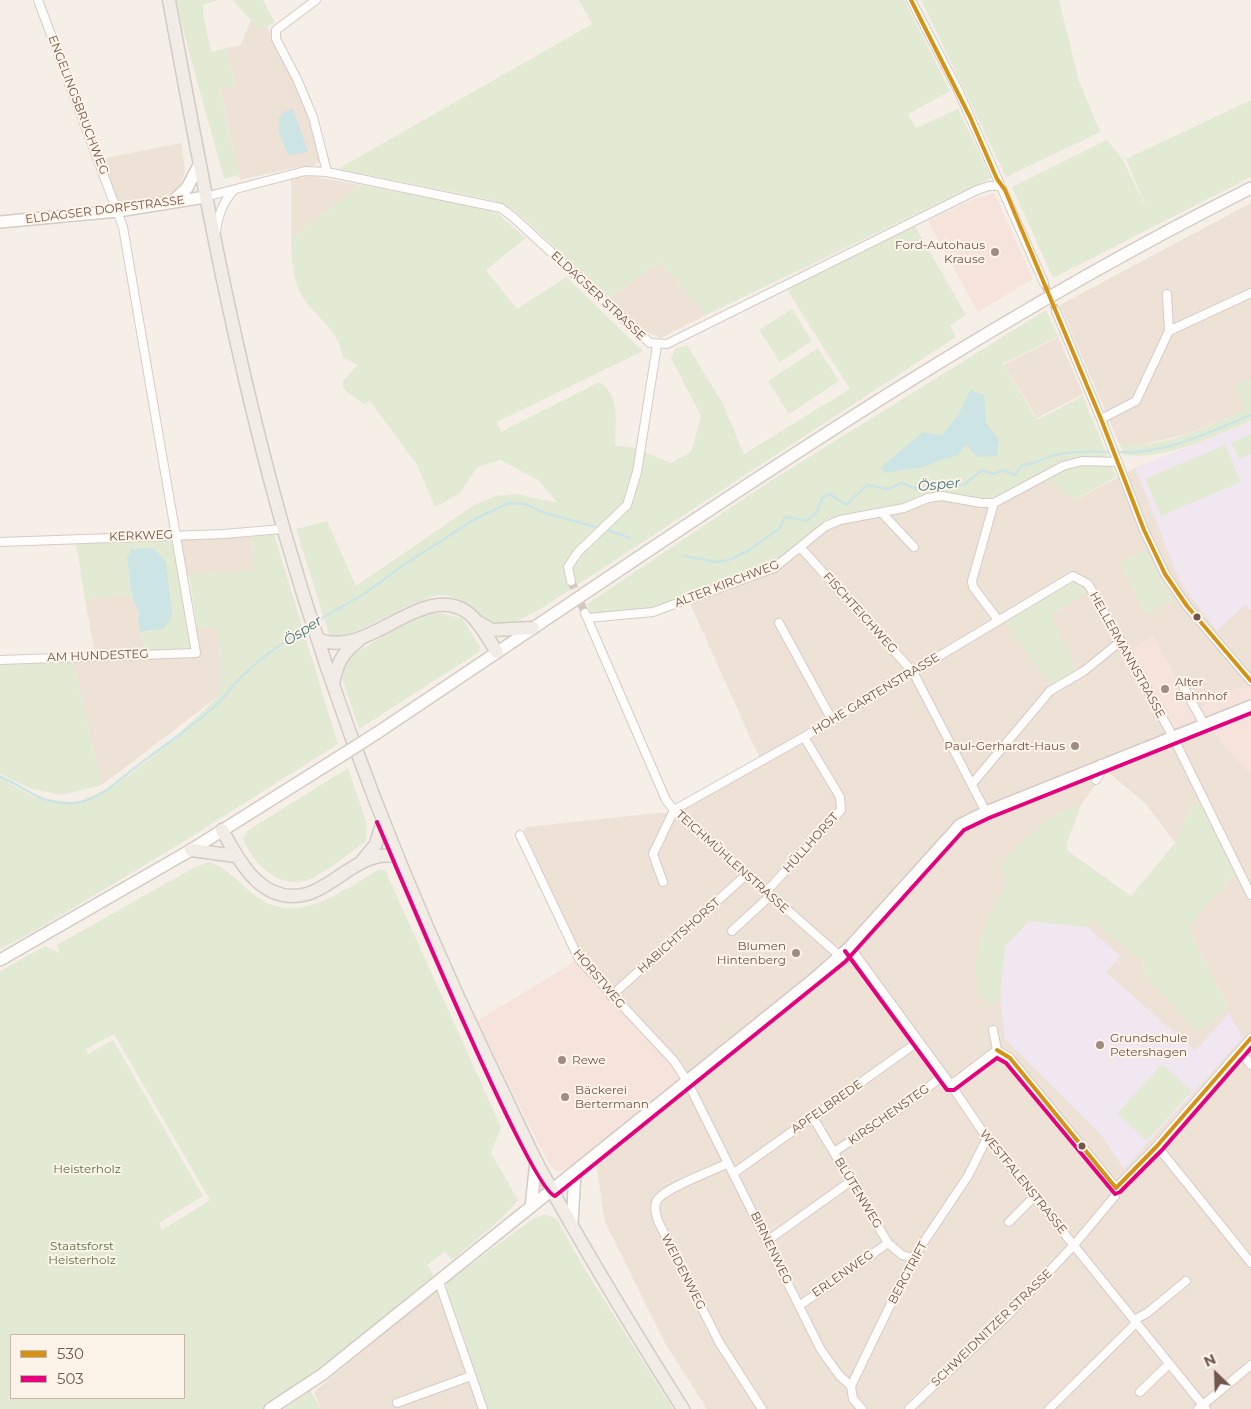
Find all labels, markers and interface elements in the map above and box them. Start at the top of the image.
street label: ENGELINGSBRUCHWEG [45,33,111,177]
street label: ELDAGSER DORFSTRASSE [25,193,185,227]
place label: Ford-Autohaus Krause [895,238,985,266]
marker: Ford-Autohaus Krause [989,246,1001,258]
street label: ELDAGSER STRASSE [548,248,648,344]
water label: Ösper [917,475,961,495]
street label: KERKWEG [109,528,173,544]
street label: ALTER KIRCHWEG [673,557,781,611]
street label: FISCHTEICHWEG [820,570,900,656]
street label: HELLERMANNSTRASSE [1086,589,1168,721]
water label: Ösper [281,612,325,650]
unlabelled marker [1192,612,1202,622]
street label: AM HUNDESTEG [47,647,149,665]
street label: HOHE GARTENSTRASSE [810,650,942,738]
place label: Alter Bahnhof [1175,675,1227,703]
marker: Alter Bahnhof [1159,683,1171,695]
place label: Paul-Gerhardt-Haus [944,739,1065,753]
marker: Paul-Gerhardt-Haus [1069,740,1081,752]
street label: TEICHMÜHLENSTRASSE [673,808,791,916]
street label: HÜLLHORST [780,810,842,876]
street label: HABICHTSHORST [635,895,723,977]
place label: Blumen Hintenberg [717,939,786,967]
street label: HORSTWEG [570,946,628,1012]
marker: Blumen Hintenberg [790,947,802,959]
place label: Grundschule Petershagen [1110,1031,1188,1059]
marker: Grundschule Petershagen [1094,1039,1106,1051]
place label: Rewe [572,1053,605,1067]
marker: Rewe [556,1054,568,1066]
street label: APFELBREDE [789,1077,865,1137]
street label: KIRSCHENSTEG [846,1082,932,1148]
place label: Bäckerei Bertermann [575,1083,649,1111]
marker: Bäckerei Bertermann [559,1091,571,1103]
street label: WESTFALENSTRASSE [976,1127,1070,1237]
unlabelled marker [1077,1141,1087,1151]
street label: BLÜTENWEG [831,1155,885,1231]
park label: Heisterholz [53,1162,121,1176]
street label: BIRNENWEG [747,1209,795,1287]
street label: WEIDENWEG [658,1232,708,1312]
park label: Staatsforst Heisterholz [48,1239,116,1267]
street label: BERGTRIFT [886,1239,930,1307]
street label: ERLENWEG [809,1248,877,1300]
street label: SCHWEIDNITZER STRASSE [929,1266,1055,1390]
legend [10,1334,185,1399]
text: 530 [57,1344,84,1363]
north arrow [1191,1349,1241,1399]
text: N [1201,1350,1219,1371]
text: 503 [57,1369,84,1388]

